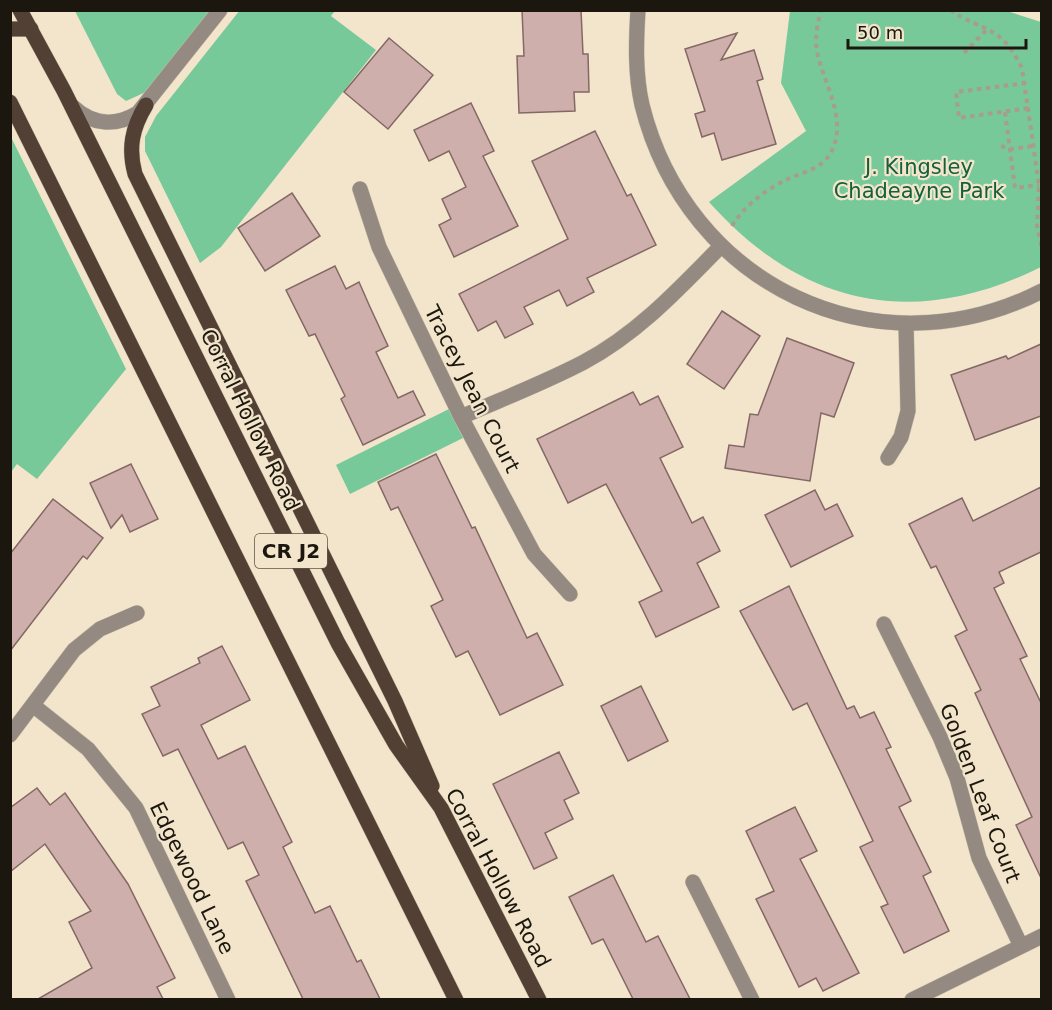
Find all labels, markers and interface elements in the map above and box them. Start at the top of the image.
scale bar [848,12,1026,50]
text: 50 m [857,22,903,43]
park label: J. Kingsley Chadeayne Park [834,155,1005,203]
street label: Tracey Jean Court [419,300,525,477]
street label: Corral Hollow Road [195,325,305,515]
road number: CR J2 [255,534,327,568]
street label: Golden Leaf Court [935,700,1025,886]
street label: Corral Hollow Road [441,784,555,972]
street label: Edgewood Lane [145,798,239,958]

